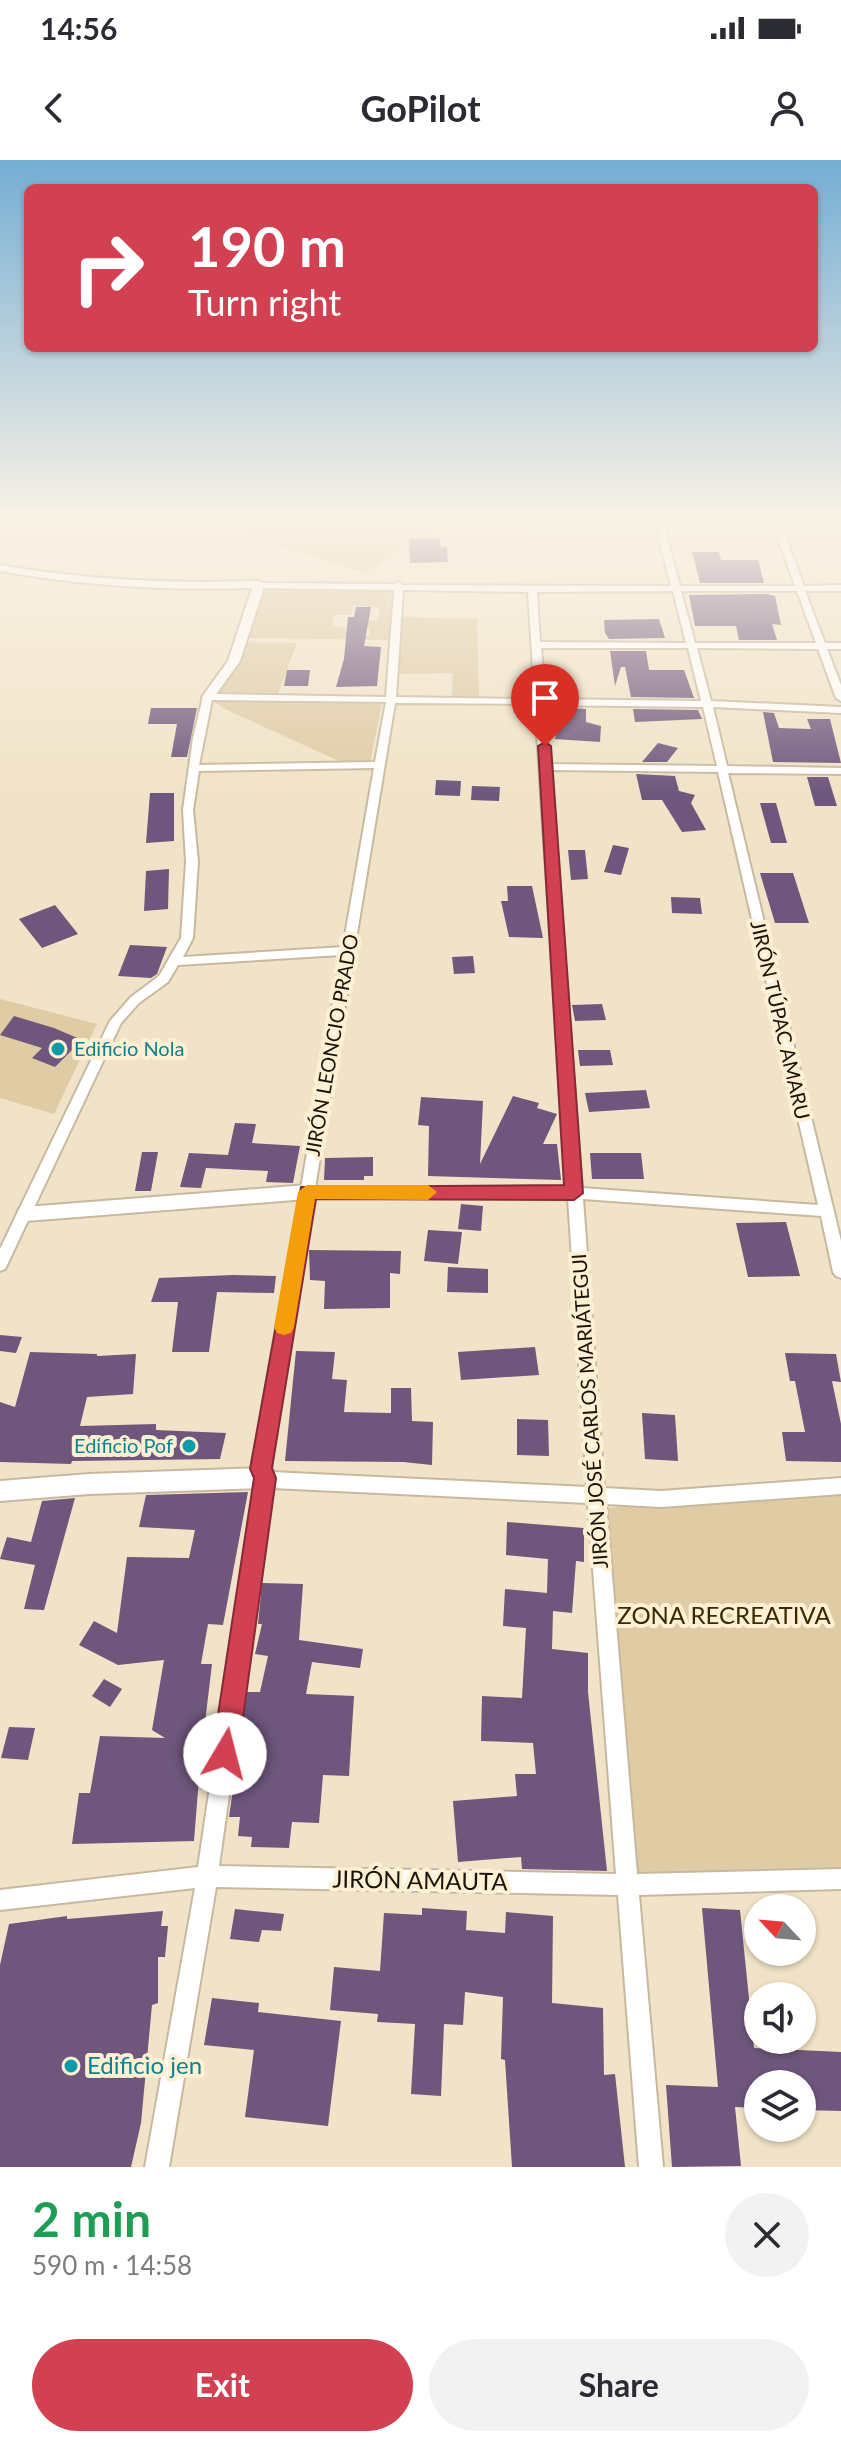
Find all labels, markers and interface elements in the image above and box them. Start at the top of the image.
text: 14:56 [40,10,117,46]
icon: back [32,86,76,130]
text: GoPilot [360,86,481,130]
icon: person [765,86,809,130]
text: 190 m [188,212,346,279]
icon: right [56,216,160,320]
text: Turn right [188,280,341,324]
pin [511,664,579,746]
icon: arrive [523,676,567,720]
street label: JIRÓN TÚPAC AMARU [746,918,816,1122]
street label: JIRÓN LEONCIO PRADO [300,932,362,1158]
place label: Edificio Nola [74,1036,184,1060]
marker: Edificio Nola [49,1040,67,1058]
street label: JIRÓN JOSÉ CARLOS MARIÁTEGUI [566,1253,612,1569]
place label: Edificio Pof [74,1433,173,1457]
marker: Edificio Pof [180,1437,198,1455]
park label: ZONA RECREATIVA [617,1600,831,1629]
position arrow [183,1712,267,1796]
street label: JIRÓN AMAUTA [332,1863,509,1896]
north arrow [744,1894,816,1966]
map controls [744,1894,816,2142]
button: sound [744,1982,816,2054]
place label: Edificio jen [87,2050,202,2079]
marker: Edificio jen [62,2057,80,2075]
button: layers [744,2070,816,2142]
text: 2 min [32,2190,151,2247]
button: close [725,2193,809,2277]
text: 590 m · 14:58 [32,2249,192,2281]
button: Exit [32,2339,413,2431]
button: Share [429,2339,809,2431]

